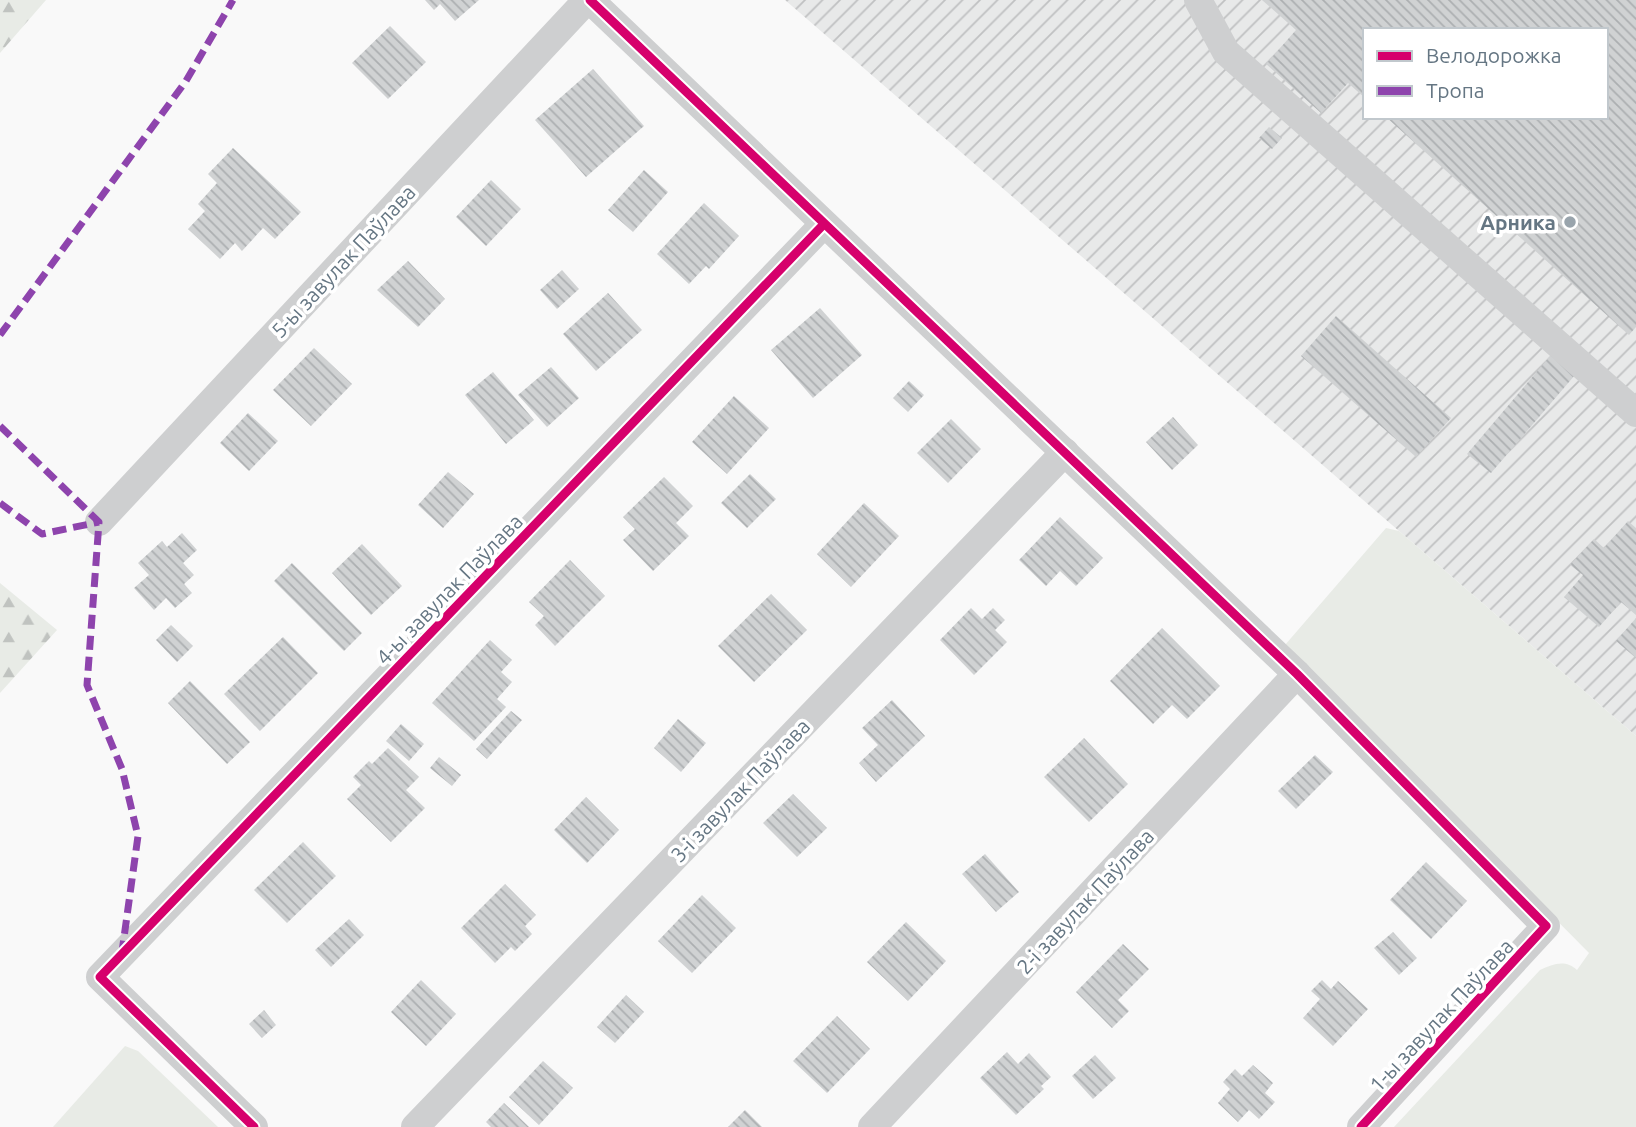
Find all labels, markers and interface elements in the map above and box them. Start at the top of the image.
legend [1363,28,1608,119]
text: Велодорожка [1426,43,1562,67]
text: Тропа [1426,78,1485,102]
street label: 5-ы завулак Паўлава [266,180,420,342]
place label: Арника [1480,210,1556,234]
marker: Арника [1562,214,1578,230]
street label: 4-ы завулак Паўлава [371,509,527,669]
street label: 3-і завулак Паўлава [666,714,814,866]
street label: 2-і завулак Паўлава [1012,824,1158,978]
street label: 1-ы завулак Паўлава [1364,934,1518,1096]

